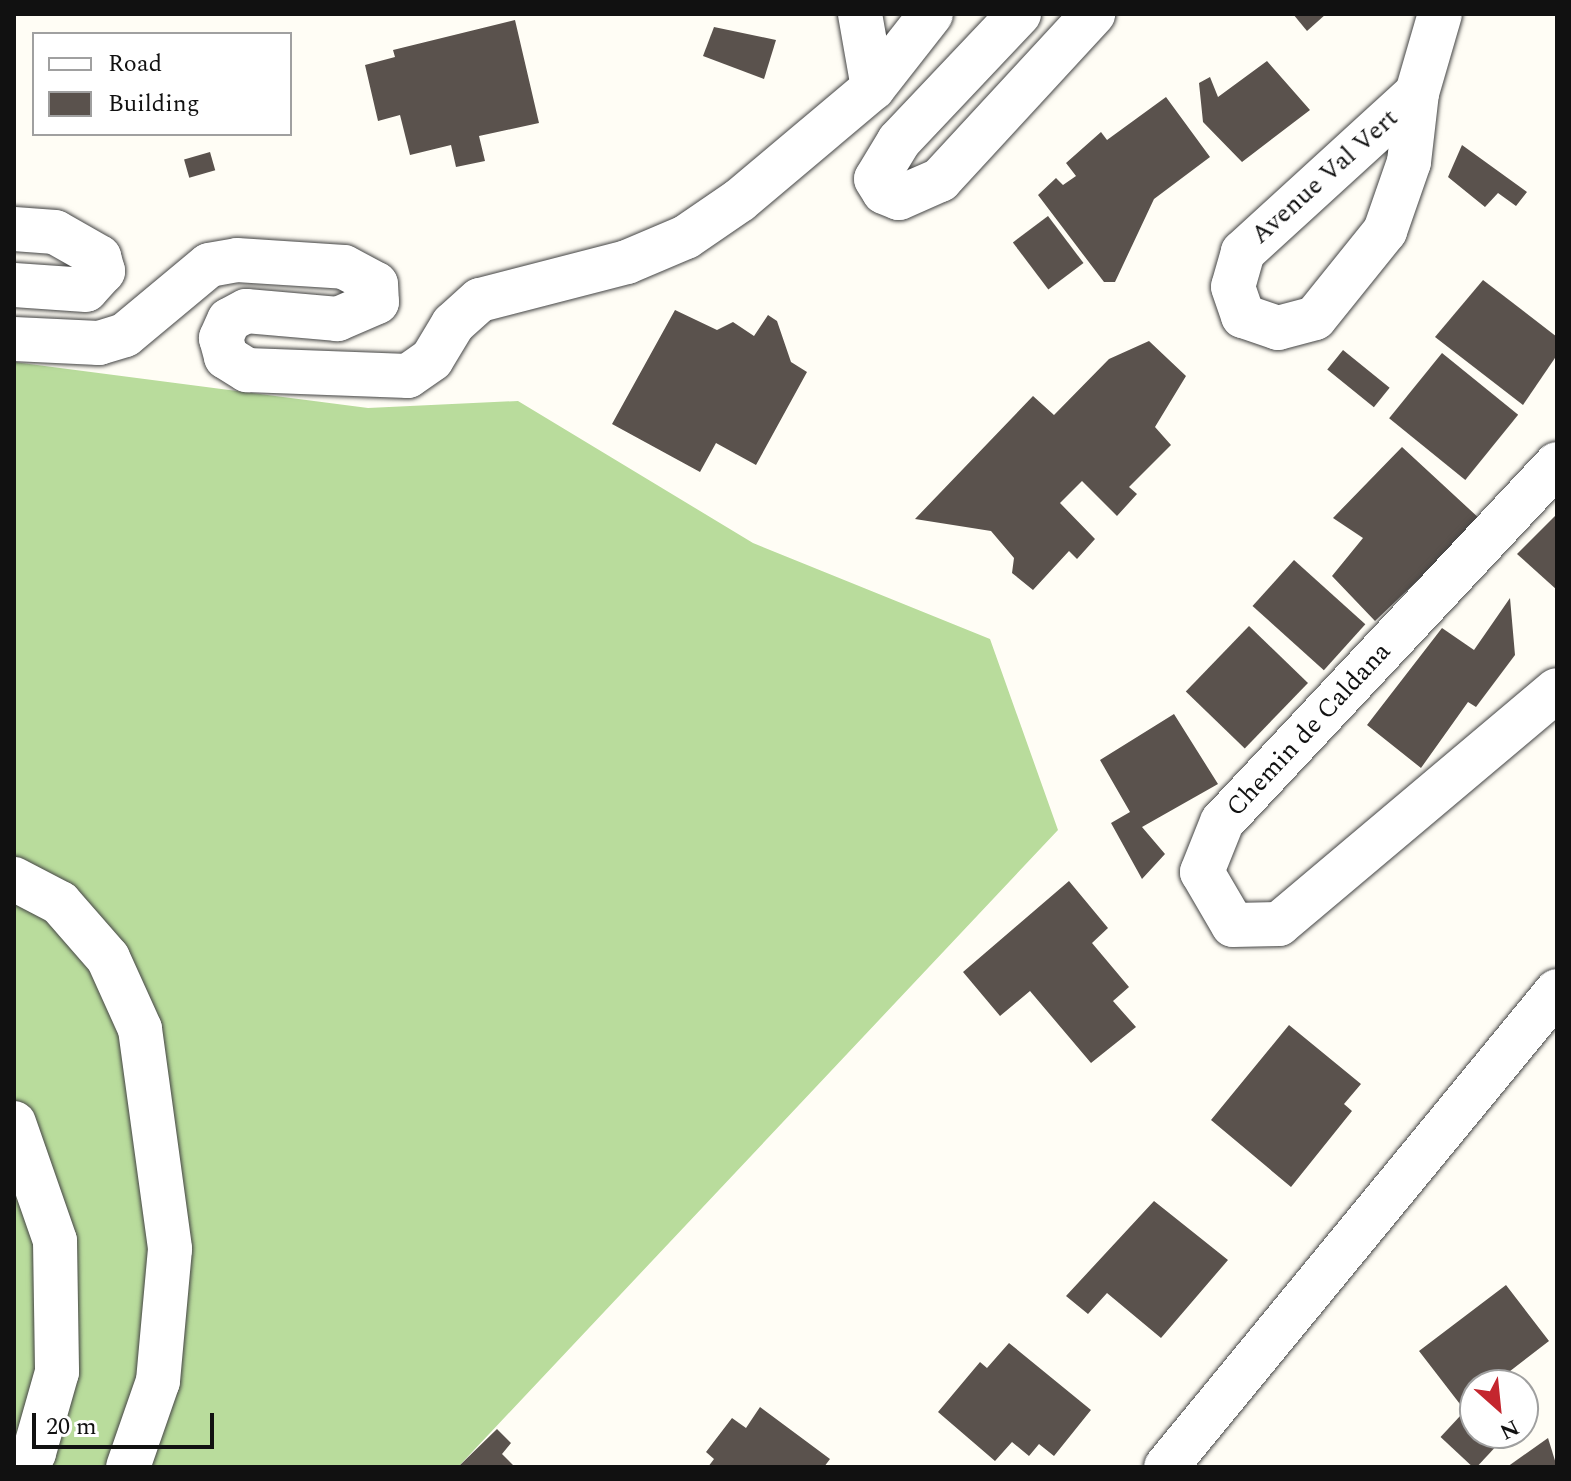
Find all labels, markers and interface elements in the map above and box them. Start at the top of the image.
legend [32,32,292,136]
text: Road [108,46,162,82]
text: Building [108,86,200,122]
street label: Avenue Val Vert [1245,103,1405,251]
street label: Chemin de Caldana [1220,637,1398,823]
north arrow [1459,1369,1539,1449]
scale bar [36,1397,218,1447]
text: 20 m [46,1409,97,1445]
text: N [1494,1410,1525,1448]

